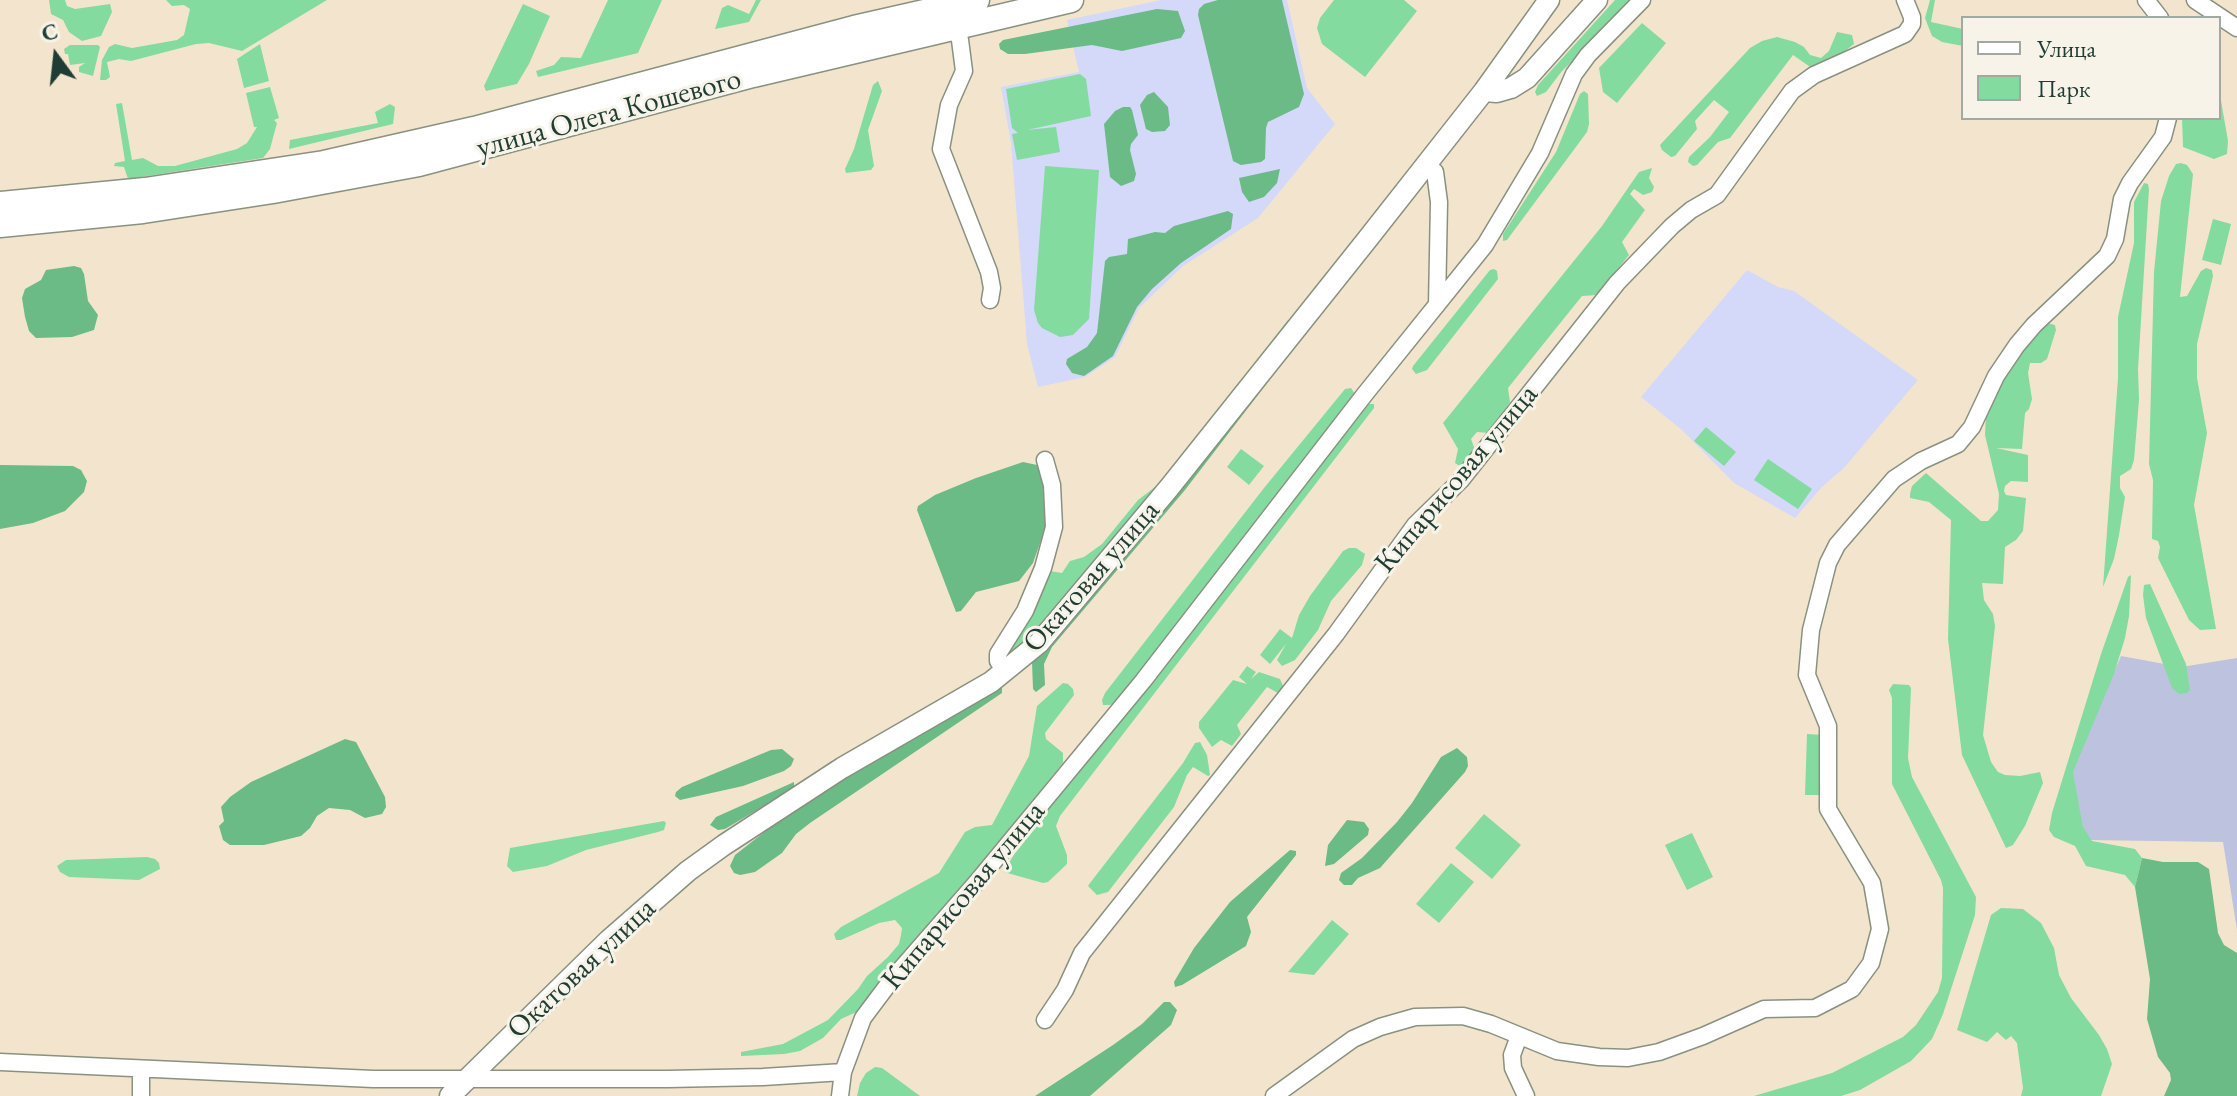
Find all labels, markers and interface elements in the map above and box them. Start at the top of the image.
north arrow [16,16,96,96]
text: С [38,16,61,48]
legend [1961,16,2221,120]
text: Улица [2037,33,2096,64]
street label: улица Олега Кошевого [473,61,745,167]
text: Парк [2037,73,2090,104]
street label: Кипарисовая улица [1368,378,1546,580]
street label: Окатовая улица [1016,493,1168,661]
street label: Кипарисовая улица [875,795,1053,997]
street label: Окатовая улица [500,891,664,1047]

